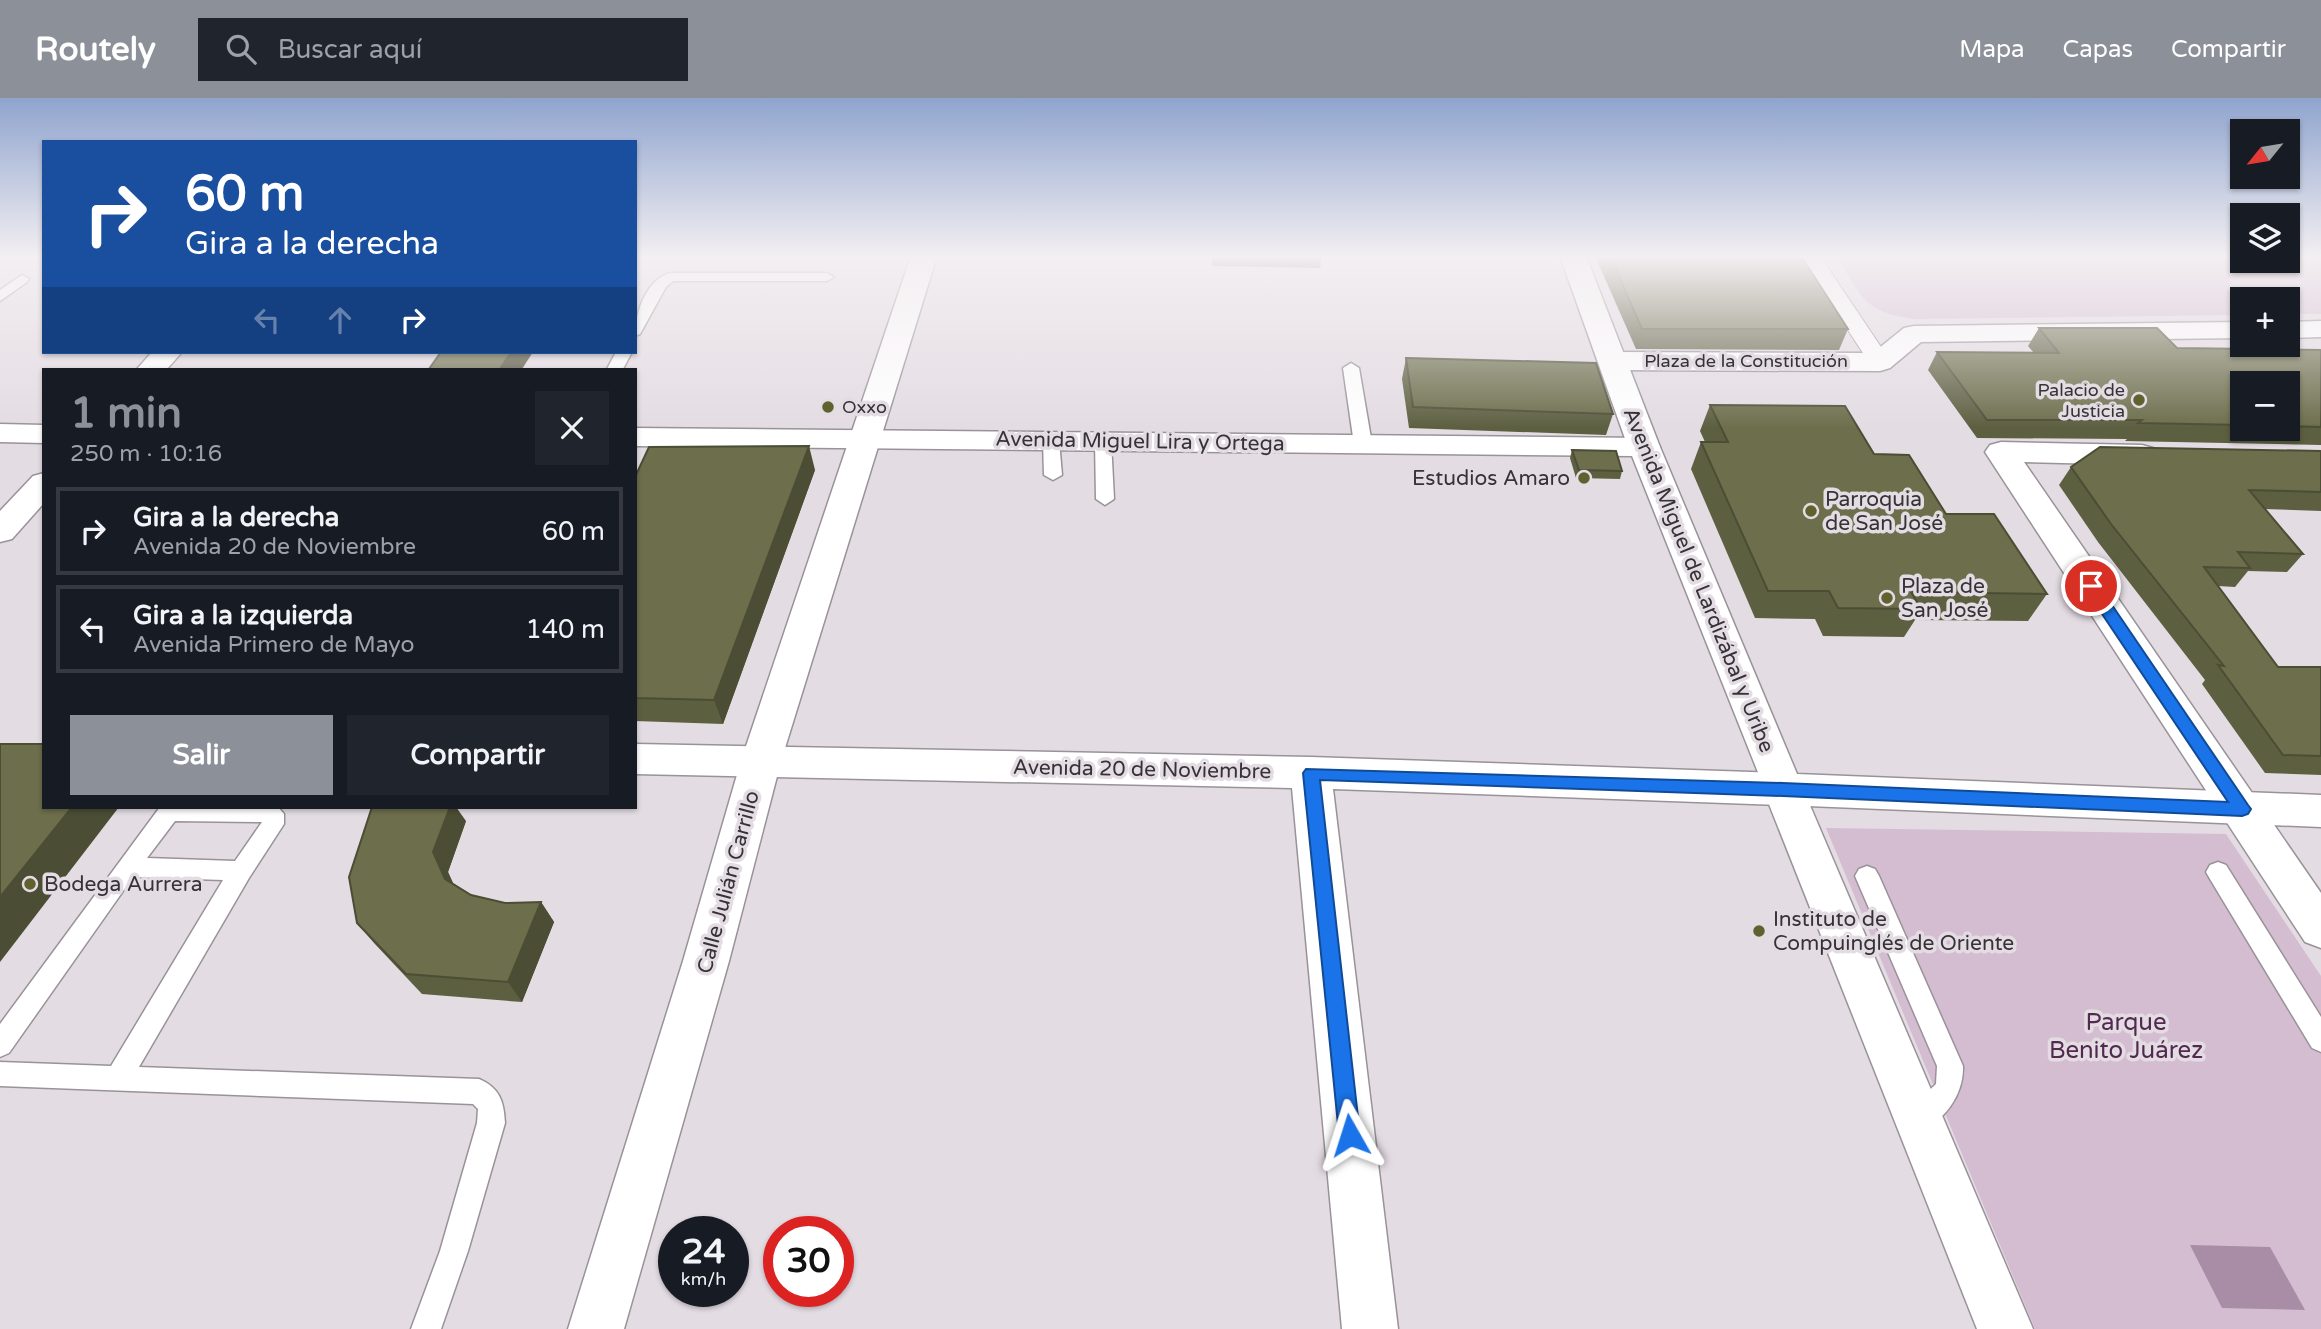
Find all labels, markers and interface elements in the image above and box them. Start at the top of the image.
search box [198,18,688,81]
text: Routely [35,30,156,69]
icon: search [222,30,260,68]
text: Buscar aquí [278,34,422,65]
text: Mapa [1959,35,2025,64]
text: Capas [2063,35,2133,64]
text: Compartir [2171,35,2286,64]
north arrow [2230,119,2300,189]
map controls [2230,119,2300,441]
text: 60 m [185,165,304,224]
icon: right [70,168,161,259]
button: layers [2230,203,2300,273]
text: Gira a la derecha [185,225,439,263]
button: + [2230,287,2300,357]
icon: left [248,301,286,339]
icon: ahead [321,301,359,339]
icon: right [394,301,432,339]
street label: Plaza de la Constitución [1644,350,1848,372]
button: − [2230,371,2300,441]
place label: Palacio de Justicia [2037,379,2125,422]
text: 1 min [70,388,182,439]
button: close [535,391,609,465]
marker: Palacio de Justicia [2131,392,2147,408]
place label: Oxxo [842,396,887,418]
marker: Oxxo [820,399,836,415]
street label: Avenida Miguel de Lardizábal y Uribe [1618,404,1779,756]
street label: Avenida Miguel Lira y Ortega [995,426,1285,457]
text: 250 m · 10:16 [70,440,222,468]
place label: Estudios Amaro [1412,466,1570,491]
marker: Estudios Amaro [1576,470,1592,486]
place label: Parroquia de San José [1825,487,1943,536]
text: Gira a la derecha [133,502,339,533]
marker: Parroquia de San José [1803,503,1819,519]
icon: right [74,512,112,550]
text: 60 m [542,516,605,547]
text: Avenida 20 de Noviembre [133,533,416,561]
pin [2061,556,2121,616]
icon: arrive [2072,567,2110,605]
place label: Plaza de San José [1901,574,1989,623]
marker: Plaza de San José [1879,590,1895,606]
text: Gira a la izquierda [133,600,353,631]
icon: left [74,610,112,648]
text: 140 m [525,614,605,645]
text: Avenida Primero de Mayo [133,631,415,659]
button: Salir [70,715,333,795]
button: Compartir [347,715,609,795]
street label: Avenida 20 de Noviembre [1013,755,1271,784]
street label: Calle Julián Carrillo [692,788,765,976]
place label: Bodega Aurrera [44,872,203,897]
marker: Bodega Aurrera [22,876,38,892]
place label: Instituto de Compuinglés de Oriente [1773,907,2014,956]
marker: Instituto de Compuinglés de Oriente [1751,923,1767,939]
park label: Parque Benito Juárez [2049,1008,2203,1065]
position arrow [1313,1098,1387,1172]
speed limit sign: 30 [763,1216,854,1307]
text: 24 [682,1231,725,1273]
text: km/h [681,1268,726,1290]

